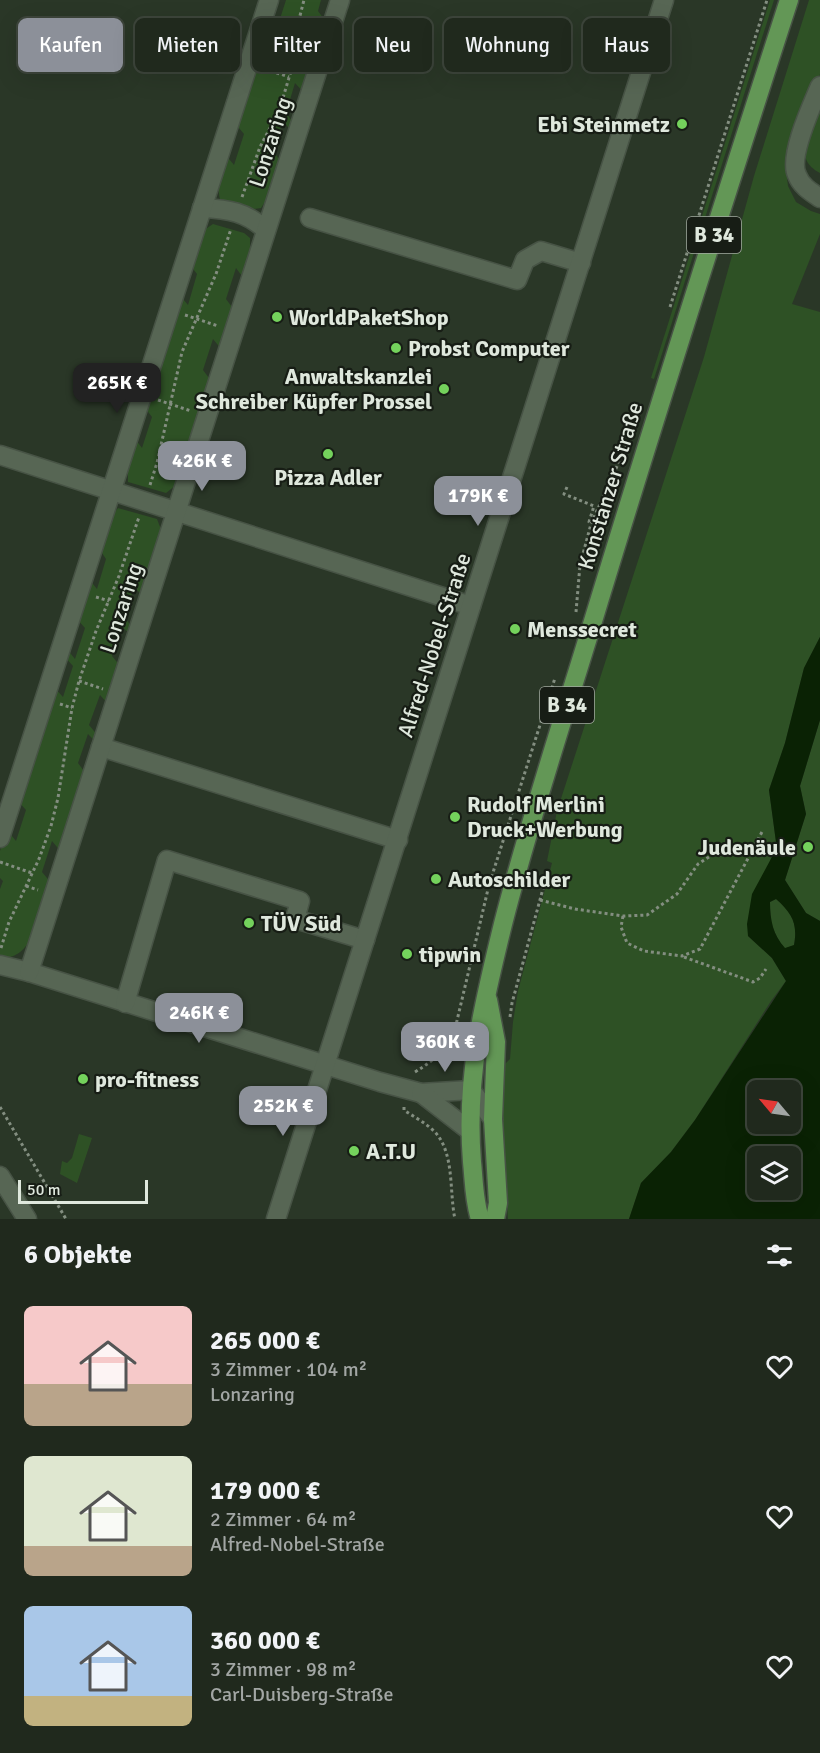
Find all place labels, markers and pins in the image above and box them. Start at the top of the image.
place label: Ebi Steinmetz [537,111,670,138]
marker: Ebi Steinmetz [675,117,689,131]
place label: WorldPaketShop [289,304,449,331]
marker: WorldPaketShop [270,310,284,324]
place label: Probst Computer [408,335,570,362]
marker: Probst Computer [389,341,403,355]
pin: 265K € [68,363,166,414]
place label: Anwaltskanzlei Schreiber Küpfer Prossel [196,363,432,415]
marker: Anwaltskanzlei Schreiber Küpfer Prossel [437,382,451,396]
pin: 426K € [153,441,251,492]
marker: Pizza Adler [321,447,335,461]
place label: Pizza Adler [274,464,382,491]
pin: 179K € [429,476,527,527]
place label: Menssecret [527,616,637,643]
marker: Menssecret [508,622,522,636]
place label: Rudolf Merlini Druck+Werbung [467,791,623,843]
marker: Rudolf Merlini Druck+Werbung [448,810,462,824]
place label: Judenäule [698,834,796,861]
marker: Judenäule [801,840,815,854]
place label: Autoschilder [448,866,571,893]
marker: Autoschilder [429,872,443,886]
place label: TÜV Süd [261,910,342,937]
marker: TÜV Süd [242,916,256,930]
place label: tipwin [418,941,481,968]
marker: tipwin [400,947,414,961]
pin: 246K € [150,993,248,1044]
pin: 360K € [396,1022,494,1073]
place label: pro-fitness [95,1066,199,1093]
marker: pro-fitness [76,1072,90,1086]
pin: 252K € [234,1086,332,1137]
place label: A.T.U [366,1138,416,1165]
marker: A.T.U [347,1144,361,1158]

